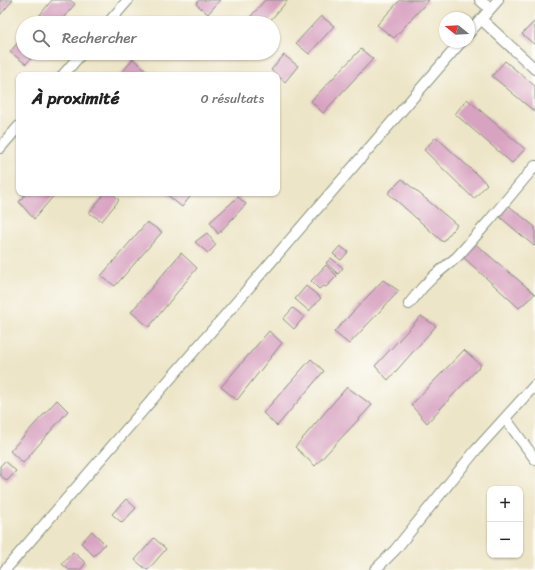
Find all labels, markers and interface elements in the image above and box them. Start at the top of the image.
north arrow [439,12,475,48]
search box [16,16,280,60]
text: Rechercher [62,25,137,51]
icon: search [30,27,52,49]
text: À proximité [32,83,119,113]
text: 0 résultats [201,87,264,110]
map controls [487,486,523,558]
button: + [487,486,523,522]
button: − [487,522,523,558]

